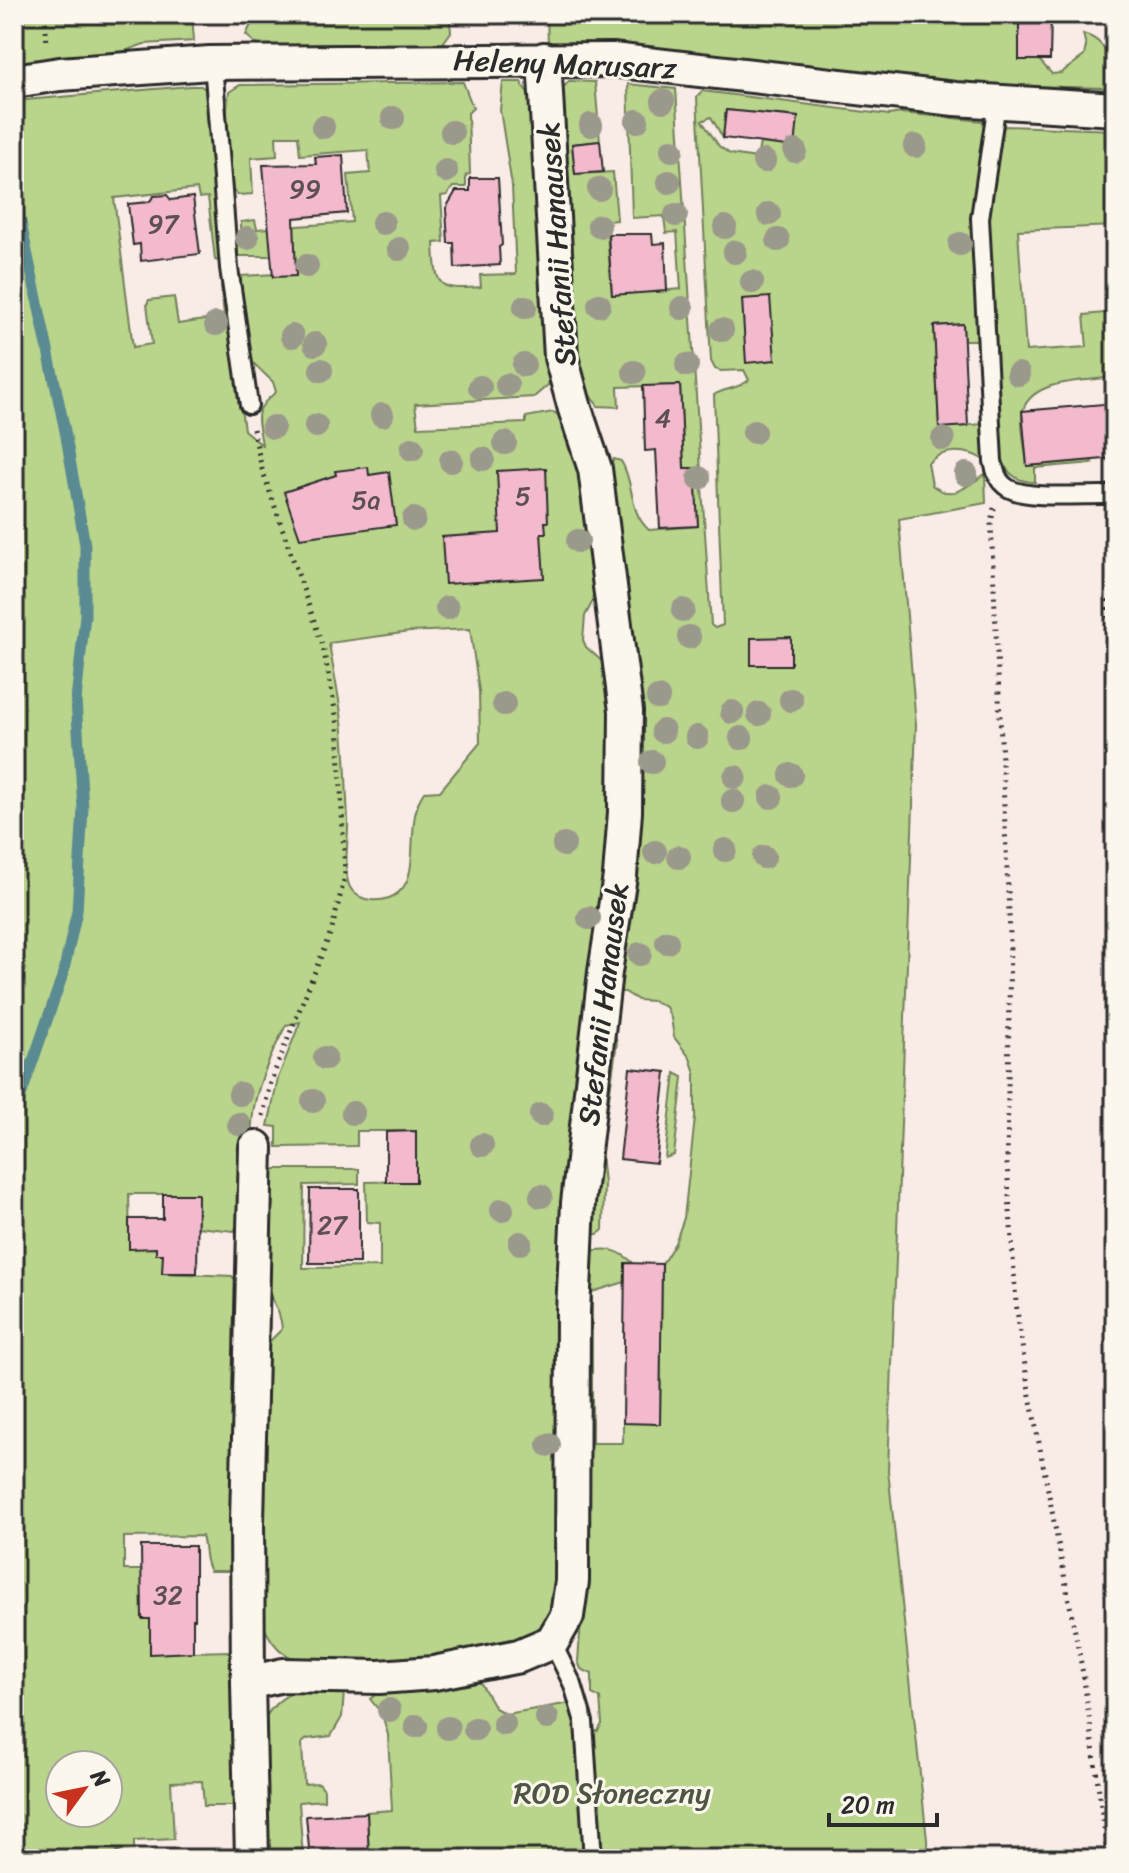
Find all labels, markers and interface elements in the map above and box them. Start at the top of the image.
street label: Heleny Marusarz [452,33,678,95]
street label: Stefanii Hanausek [522,120,592,368]
house number: 99 [289,166,321,212]
house number: 97 [148,201,181,247]
house number: 4 [655,395,671,441]
house number: 5 [515,473,531,519]
house number: 5a [352,477,380,523]
street label: Stefanii Hanausek [561,879,645,1129]
house number: 27 [317,1202,349,1248]
house number: 32 [153,1572,183,1618]
north arrow [44,1749,124,1829]
text: N [79,1761,121,1796]
park label: ROD Słoneczny [513,1766,711,1820]
scale bar [829,1777,937,1827]
text: 20 m [841,1784,895,1826]

